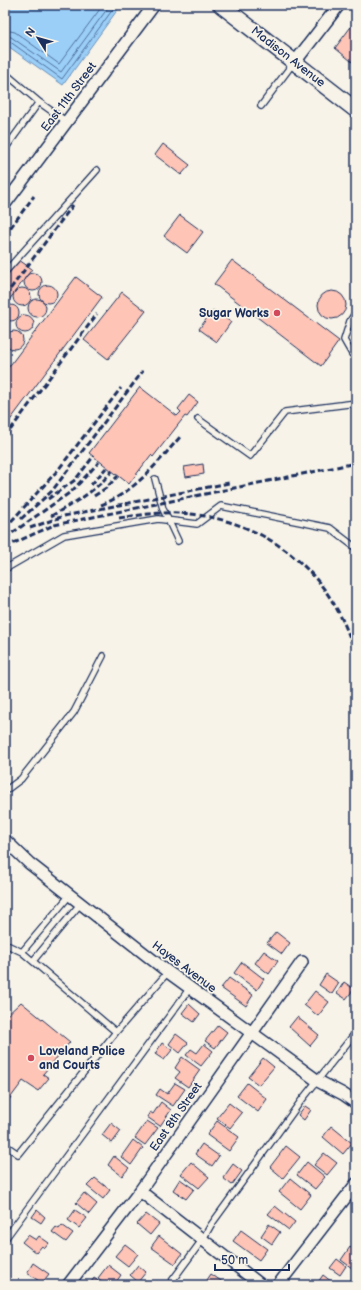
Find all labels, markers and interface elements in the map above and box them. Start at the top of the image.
north arrow [18,18,58,58]
street label: Madison Avenue [248,23,328,91]
text: N [23,25,38,39]
street label: East 11th Street [38,59,100,135]
place label: Sugar Works [199,306,269,321]
marker: Sugar Works [272,308,282,318]
street label: Hayes Avenue [149,938,219,996]
place label: Loveland Police and Courts [39,1044,125,1073]
marker: Loveland Police and Courts [26,1053,36,1063]
street label: East 8th Street [147,1079,206,1154]
scale bar [215,1246,289,1272]
text: 50 m [221,1253,248,1268]

